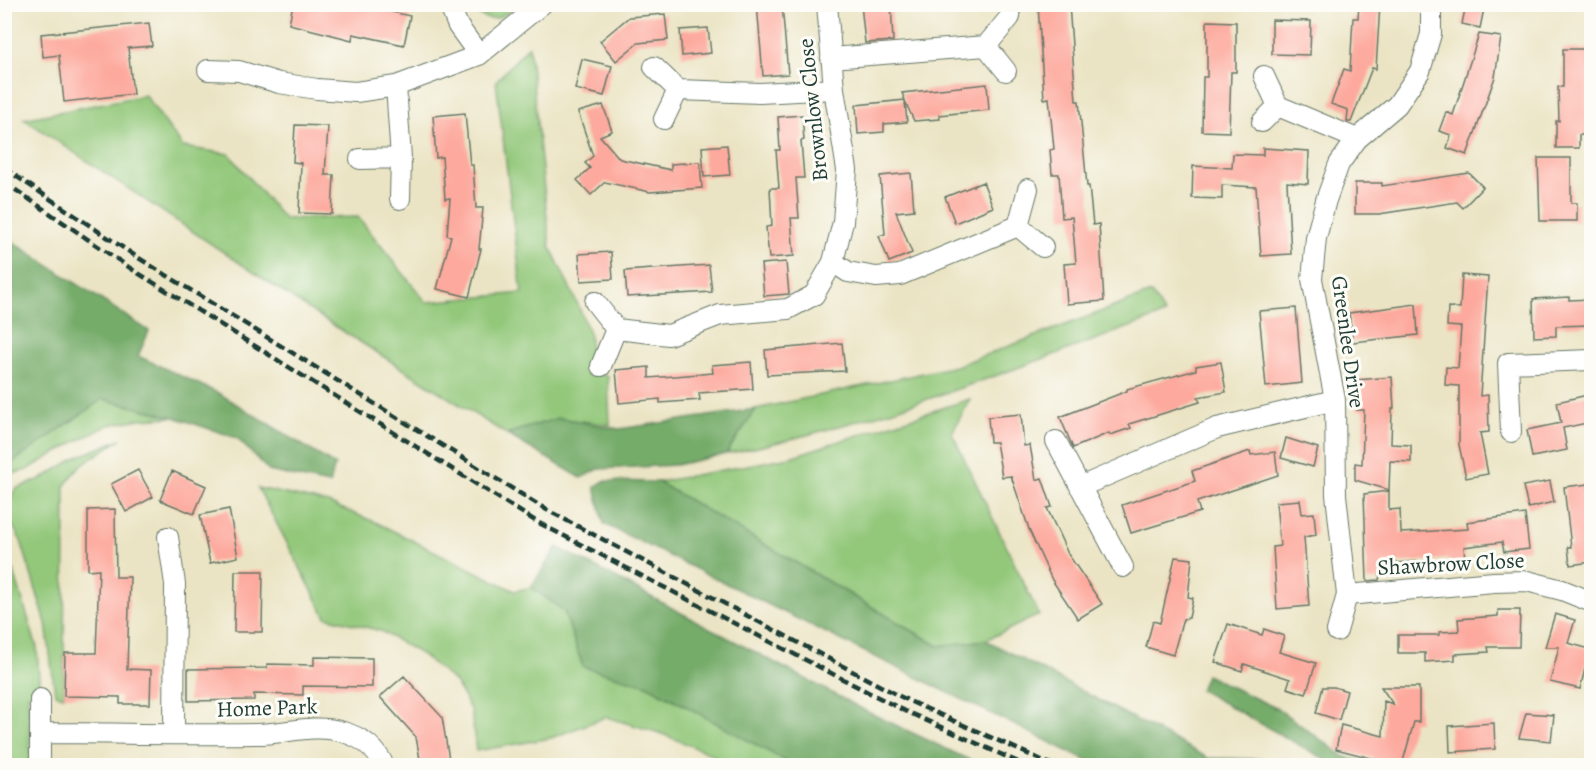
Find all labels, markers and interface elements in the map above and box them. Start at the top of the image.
street label: Brownlow Close [791,37,835,183]
street label: Greenlee Drive [1324,274,1372,410]
street label: Shawbrow Close [1377,545,1525,583]
street label: Home Park [216,691,318,725]

